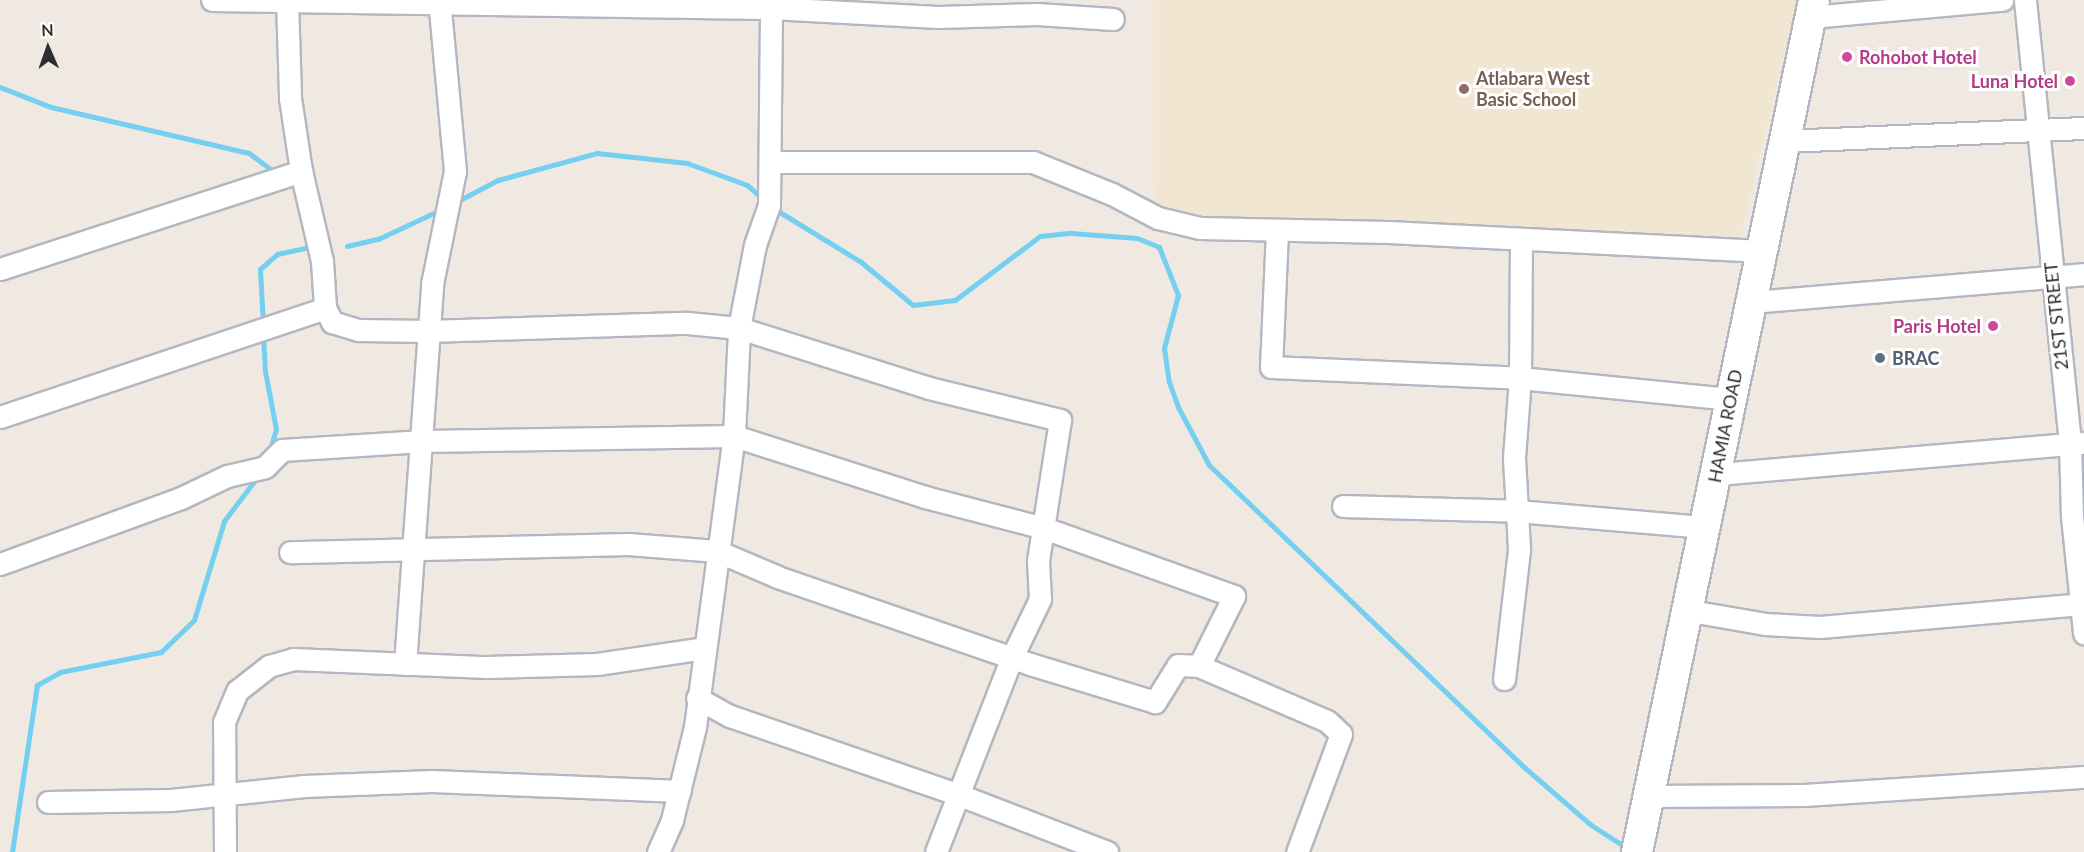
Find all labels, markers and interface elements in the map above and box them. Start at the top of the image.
north arrow [18,18,78,78]
text: N [41,20,54,39]
place label: Rohobot Hotel [1859,46,1977,68]
marker: Rohobot Hotel [1840,50,1854,64]
place label: Atlabara West Basic School [1476,68,1590,110]
place label: Luna Hotel [1971,70,2058,92]
marker: Luna Hotel [2063,74,2077,88]
marker: Atlabara West Basic School [1457,82,1471,96]
street label: 21ST STREET [2040,261,2072,371]
place label: Paris Hotel [1893,315,1981,337]
marker: Paris Hotel [1986,319,2000,333]
place label: BRAC [1892,347,1939,369]
marker: BRAC [1873,351,1887,365]
street label: HAMIA ROAD [1703,367,1747,485]

